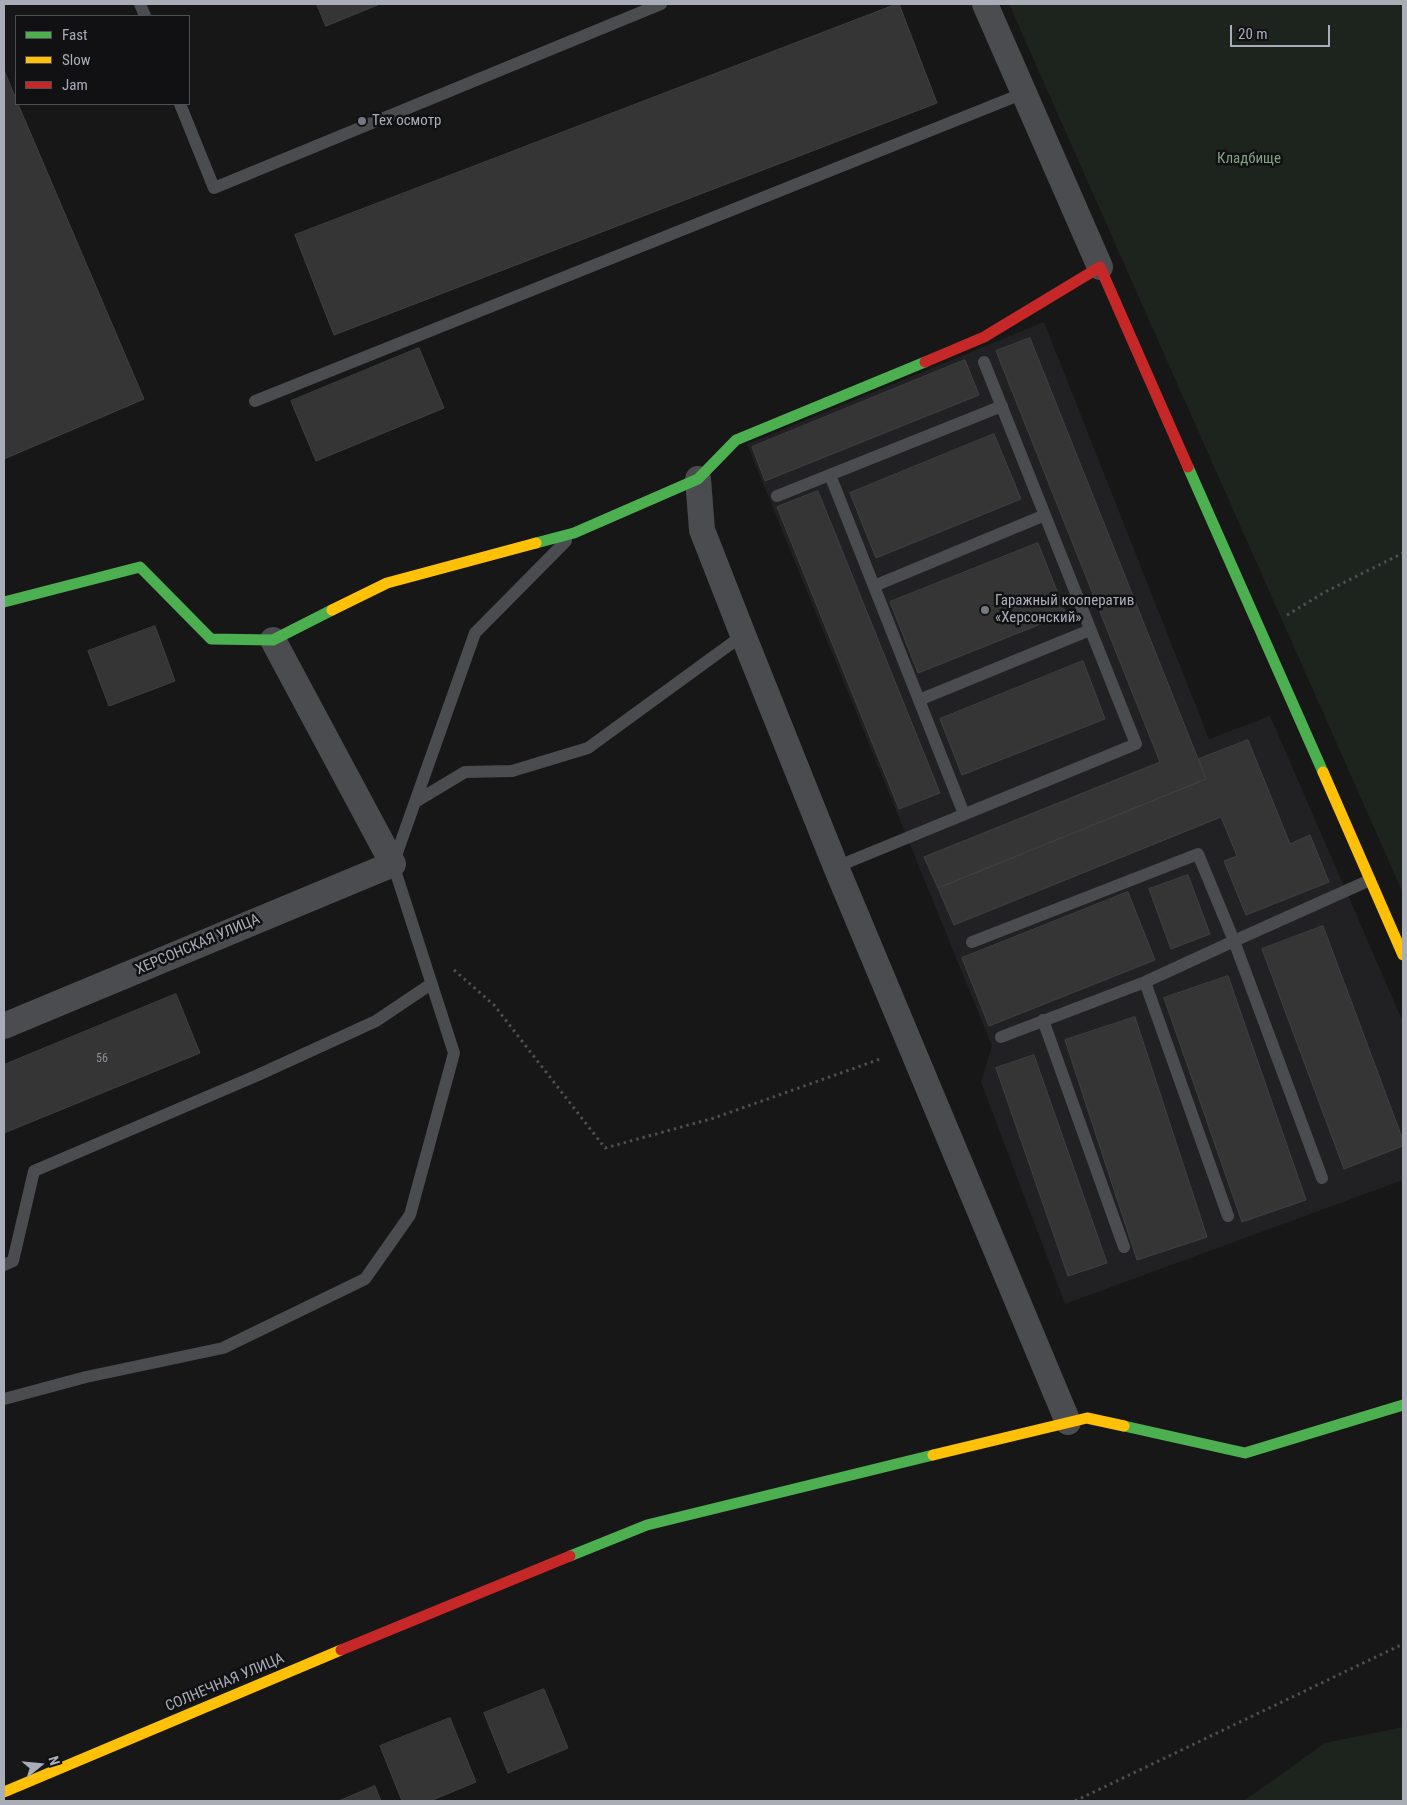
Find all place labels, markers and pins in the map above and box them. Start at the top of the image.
place label: Тех осмотр [372,112,441,130]
marker: Тех осмотр [356,115,368,127]
place label: Гаражный кооператив «Херсонский» [995,592,1134,627]
marker: Гаражный кооператив «Херсонский» [979,604,991,616]

